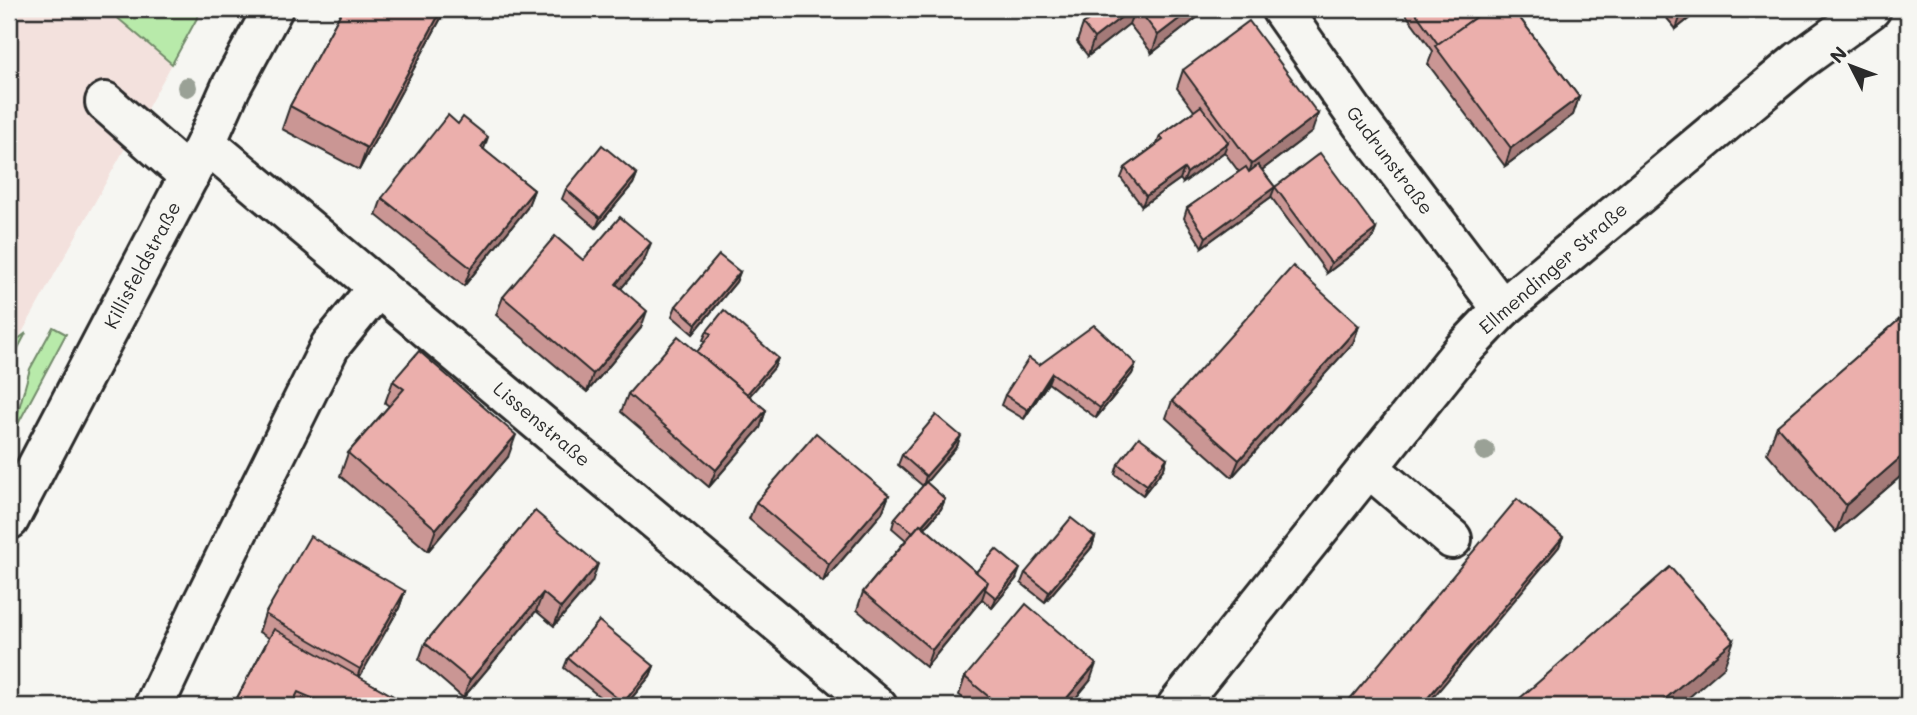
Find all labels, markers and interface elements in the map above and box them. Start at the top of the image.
north arrow [1815,32,1885,102]
text: N [1824,41,1852,68]
street label: Gudrunstraße [1341,100,1439,219]
street label: Ellmendinger Straße [1473,196,1632,339]
street label: Killisfeldstraße [97,197,186,333]
street label: Lissenstraße [489,376,596,472]

